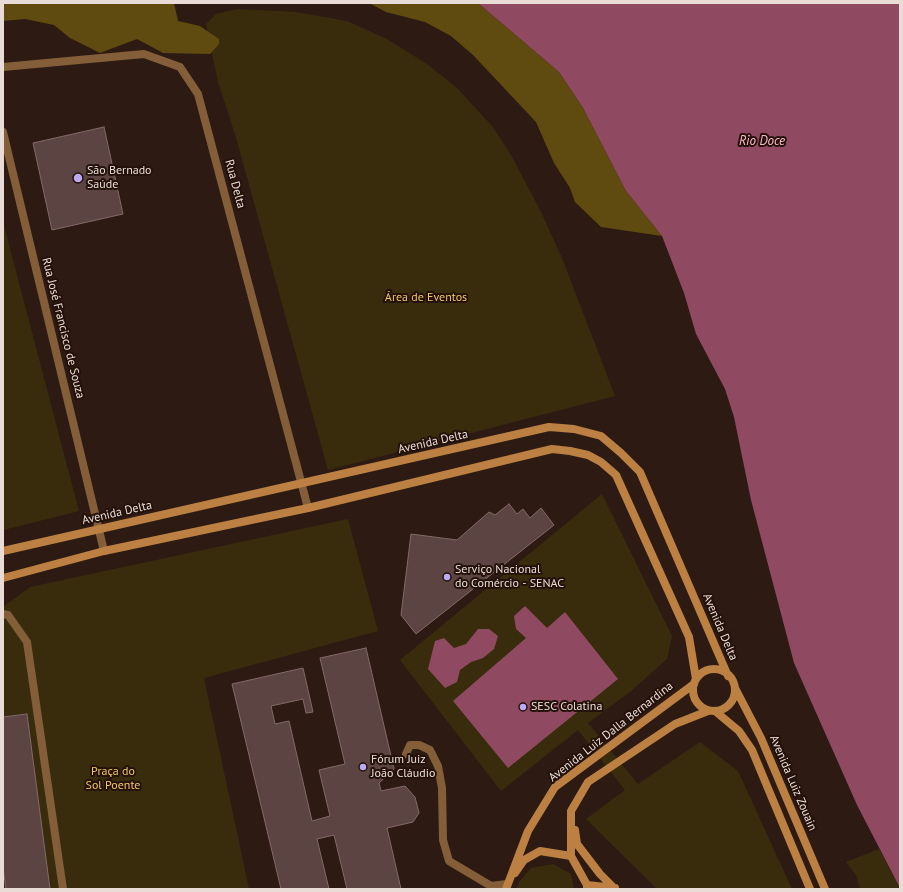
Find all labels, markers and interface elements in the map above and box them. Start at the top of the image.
water label: Rio Doce [739,133,785,149]
street label: Rua Delta [222,158,248,210]
place label: São Bernado Saúde [87,164,152,192]
marker: São Bernado Saúde [72,172,84,184]
street label: Rua José Francisco de Souza [39,256,87,400]
park label: Área de Eventos [385,291,467,305]
street label: Avenida Delta [397,427,469,457]
street label: Avenida Delta [81,498,153,528]
place label: Serviço Nacional do Comércio - SENAC [455,563,564,591]
marker: Serviço Nacional do Comércio - SENAC [442,572,452,582]
street label: Avenida Delta [699,591,741,663]
street label: Avenida Luiz Dalla Bernardina [546,679,676,785]
place label: SESC Colatina [531,700,602,714]
marker: SESC Colatina [518,702,528,712]
street label: Avenida Luiz Zouain [766,733,820,833]
place label: Fórum Juiz João Cláudio [371,753,435,781]
marker: Fórum Juiz João Cláudio [358,762,368,772]
park label: Praça do Sol Poente [86,765,140,793]

